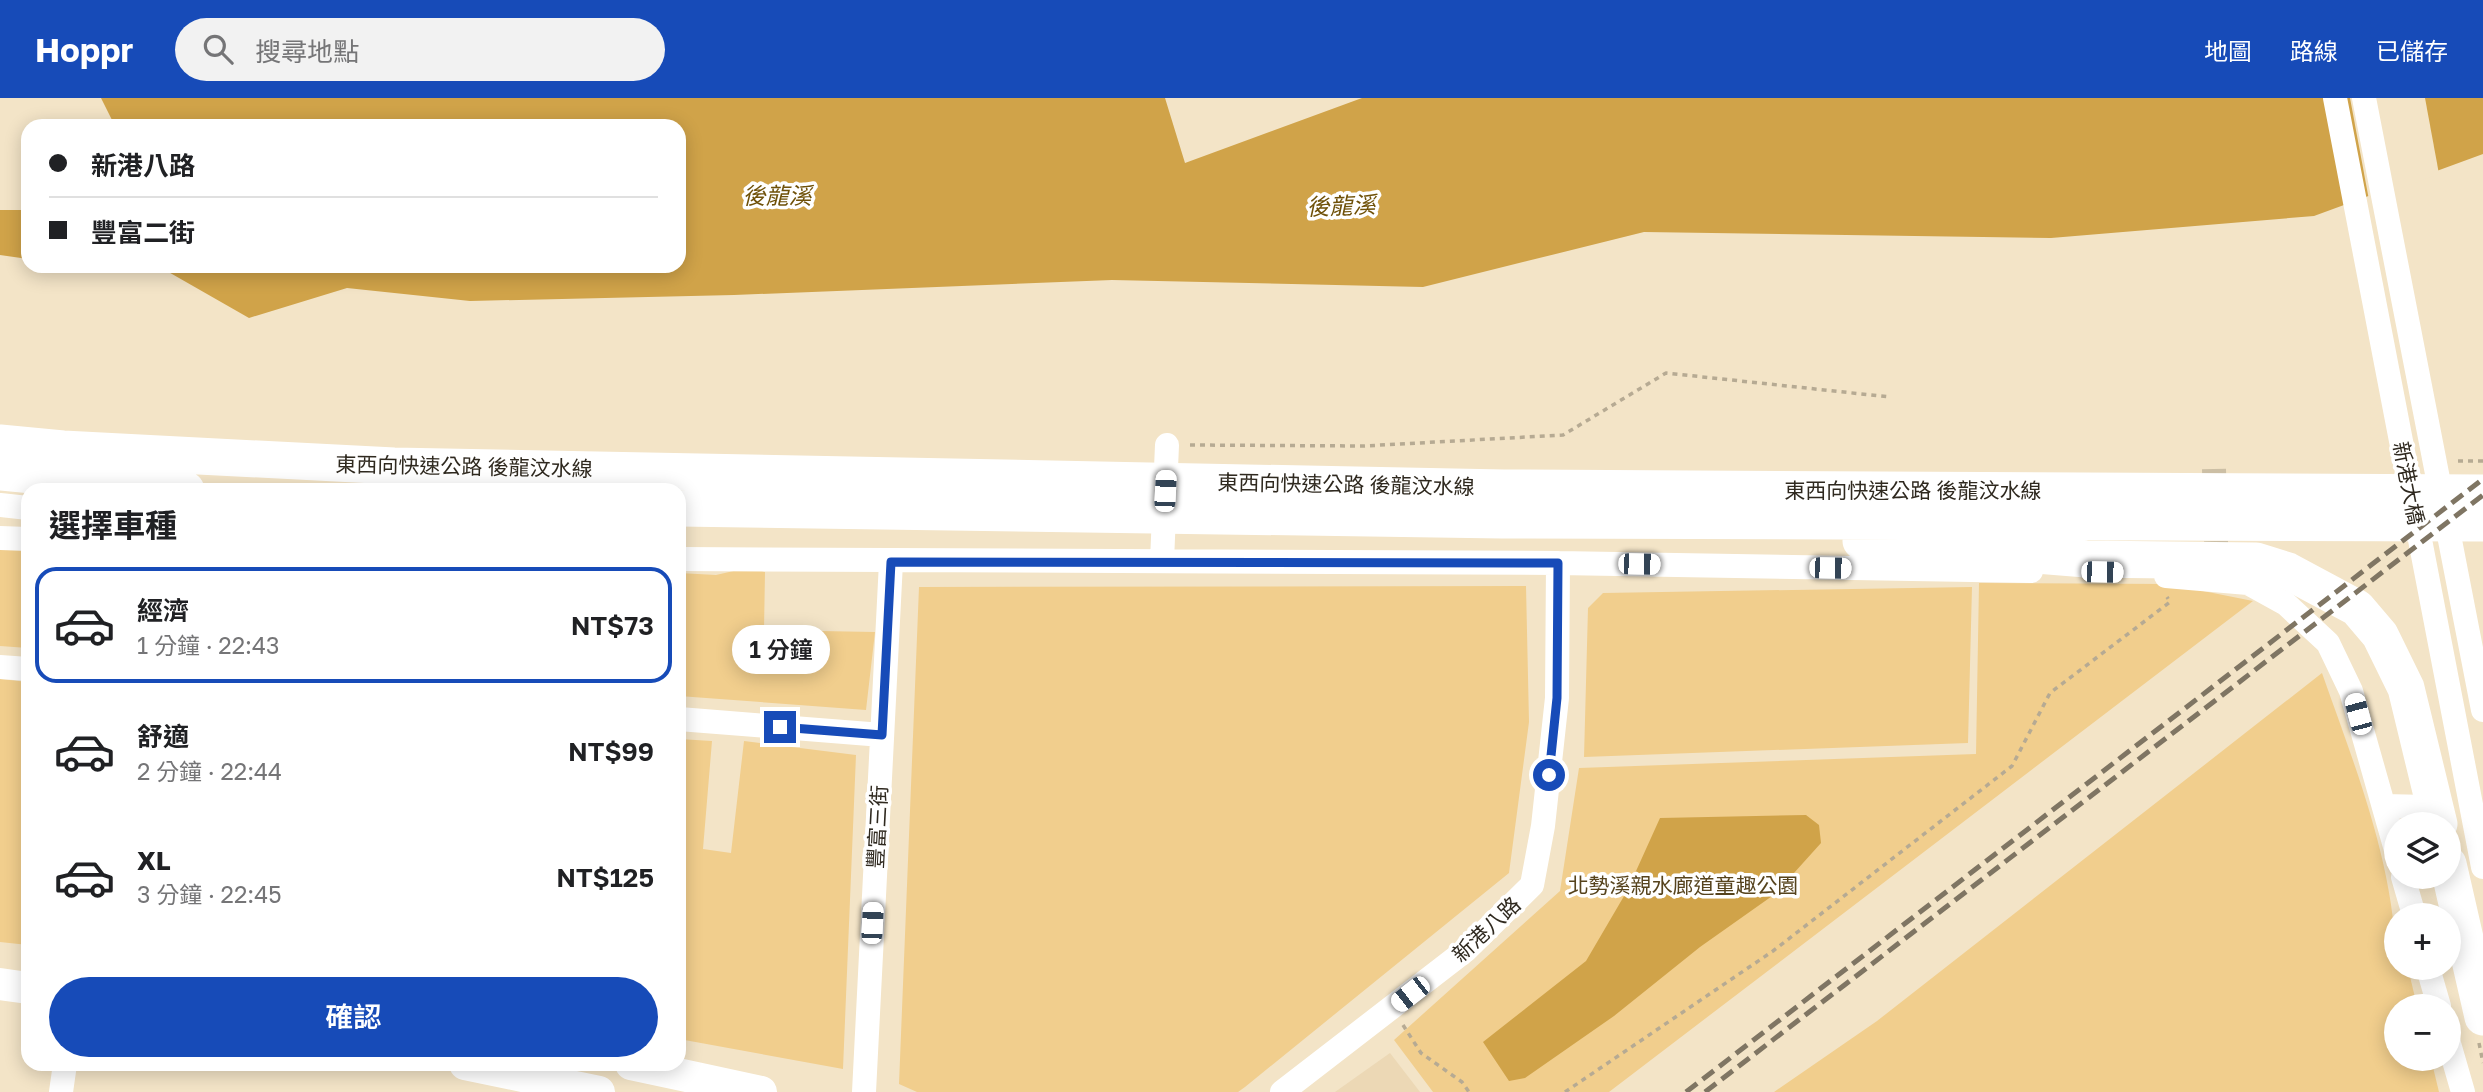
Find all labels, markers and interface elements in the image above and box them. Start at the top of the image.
search box [175,18,665,81]
text: Hoppr [35,30,133,69]
icon: search [199,30,237,68]
text: 搜尋地點 [255,36,359,67]
text: 地圖 [2204,36,2252,65]
text: 路線 [2290,36,2338,65]
text: 已儲存 [2376,36,2448,65]
text: 新港八路 [91,150,195,181]
water label: 後龍溪 [743,181,815,209]
water label: 後龍溪 [1306,190,1379,220]
text: 豐富二街 [91,217,195,248]
street label: 新港大橋 [2388,439,2430,527]
street label: 東西向快速公路 後龍汶水線 [335,451,593,481]
car [1154,469,1177,513]
street label: 東西向快速公路 後龍汶水線 [1217,469,1475,499]
street label: 東西向快速公路 後龍汶水線 [1784,477,2042,503]
text: 選擇車種 [49,506,177,544]
car [1618,553,1661,575]
car [1809,557,1852,579]
car [2081,561,2124,583]
icon: car [53,594,116,657]
text: 經濟 [137,595,189,626]
text: NT$73 [571,610,654,641]
callout: 1 分鐘 [731,626,829,674]
text: 1 分鐘 · 22:43 [137,631,279,659]
text: 1 分鐘 [749,635,813,663]
car [2343,691,2374,737]
route end [764,711,796,743]
icon: car [53,720,116,783]
text: 舒適 [137,721,189,752]
text: NT$99 [568,736,654,767]
text: 2 分鐘 · 22:44 [137,757,282,785]
route start [1533,759,1565,791]
street label: 豐富三街 [862,784,892,870]
map controls [2384,812,2461,1071]
button: layers [2384,812,2461,889]
text: XL [137,845,171,876]
icon: car [53,846,116,909]
text: NT$125 [556,862,654,893]
park label: 北勢溪親水廊道童趣公園 [1568,872,1799,898]
text: 3 分鐘 · 22:45 [137,880,282,908]
street label: 新港八路 [1446,891,1526,967]
car [861,901,884,945]
button: + [2384,903,2461,980]
car [1387,973,1434,1015]
button: 確認 [49,977,658,1057]
button: − [2384,994,2461,1071]

